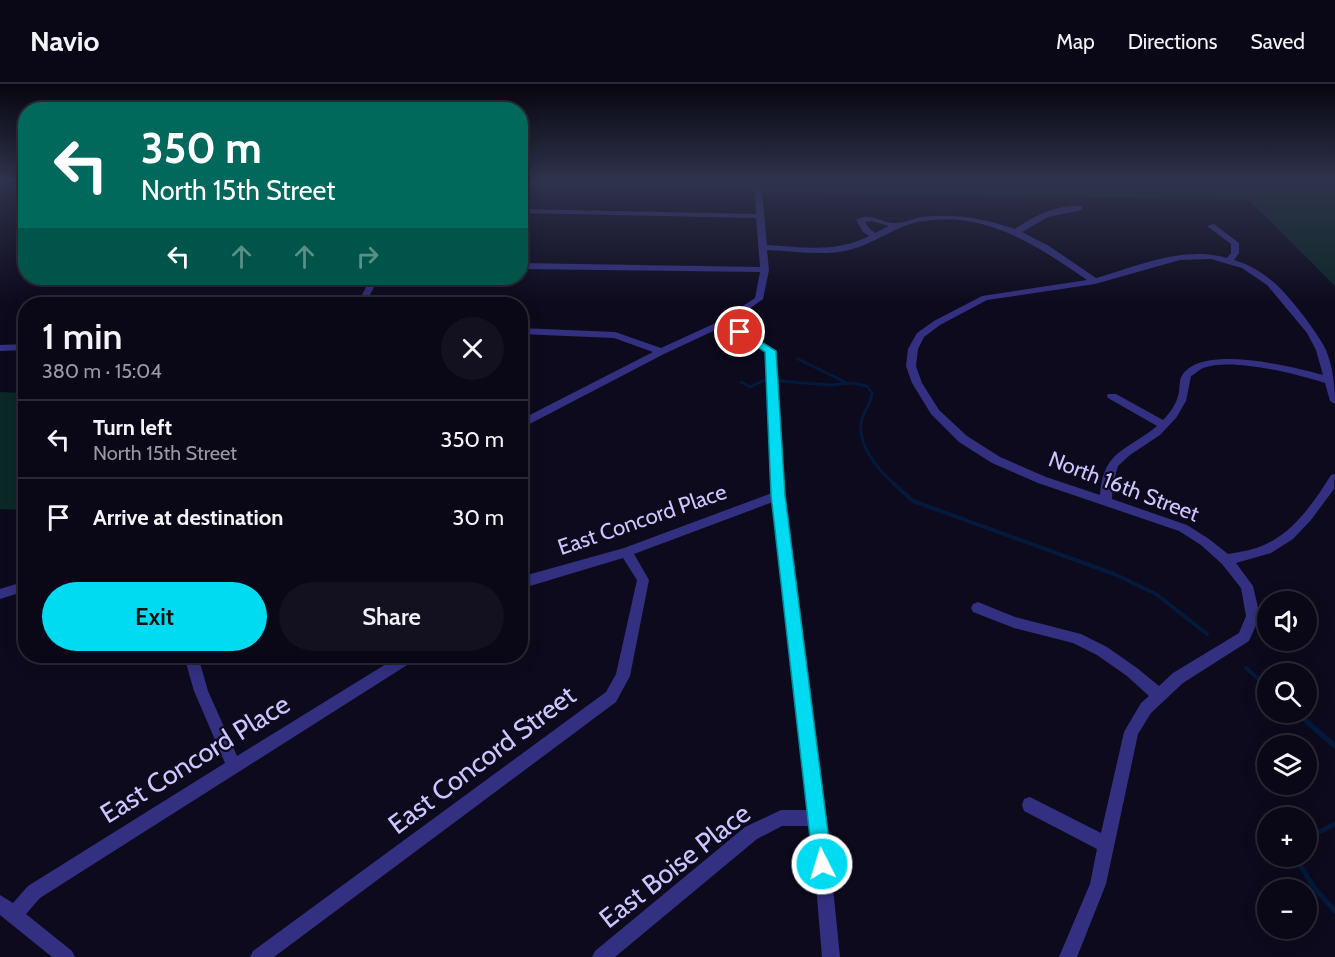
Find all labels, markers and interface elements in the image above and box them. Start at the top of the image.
text: Navio [30,24,100,58]
text: Map [1056,29,1095,54]
text: Directions [1128,29,1217,54]
text: Saved [1250,29,1305,54]
text: 350 m [141,122,262,174]
icon: left [42,126,120,204]
text: North 15th Street [141,174,335,207]
icon: left [162,240,195,273]
icon: ahead [225,240,258,273]
icon: ahead [288,240,321,273]
icon: right [351,240,384,273]
pin [714,306,765,357]
text: 1 min [42,314,122,358]
icon: arrive [723,315,756,348]
button: close [441,317,504,380]
text: 380 m · 15:04 [42,359,162,383]
text: Turn left [93,414,172,441]
icon: left [42,423,75,456]
text: 350 m [441,426,504,453]
text: North 15th Street [93,441,237,465]
street label: North 16th Street [1045,445,1203,528]
street label: East Concord Place [554,478,730,561]
icon: arrive [42,501,75,534]
text: Arrive at destination [93,504,283,531]
text: 30 m [452,504,504,531]
button: Exit [42,582,267,651]
button: Share [279,582,504,651]
map controls [1257,591,1317,939]
button: sound [1257,591,1317,651]
button: search [1257,663,1317,723]
street label: East Concord Street [382,678,582,841]
street label: East Concord Place [94,687,296,830]
button: layers [1257,735,1317,795]
street label: East Boise Place [593,796,757,935]
button: + [1257,807,1317,867]
position arrow [790,832,854,896]
button: − [1257,879,1317,939]

